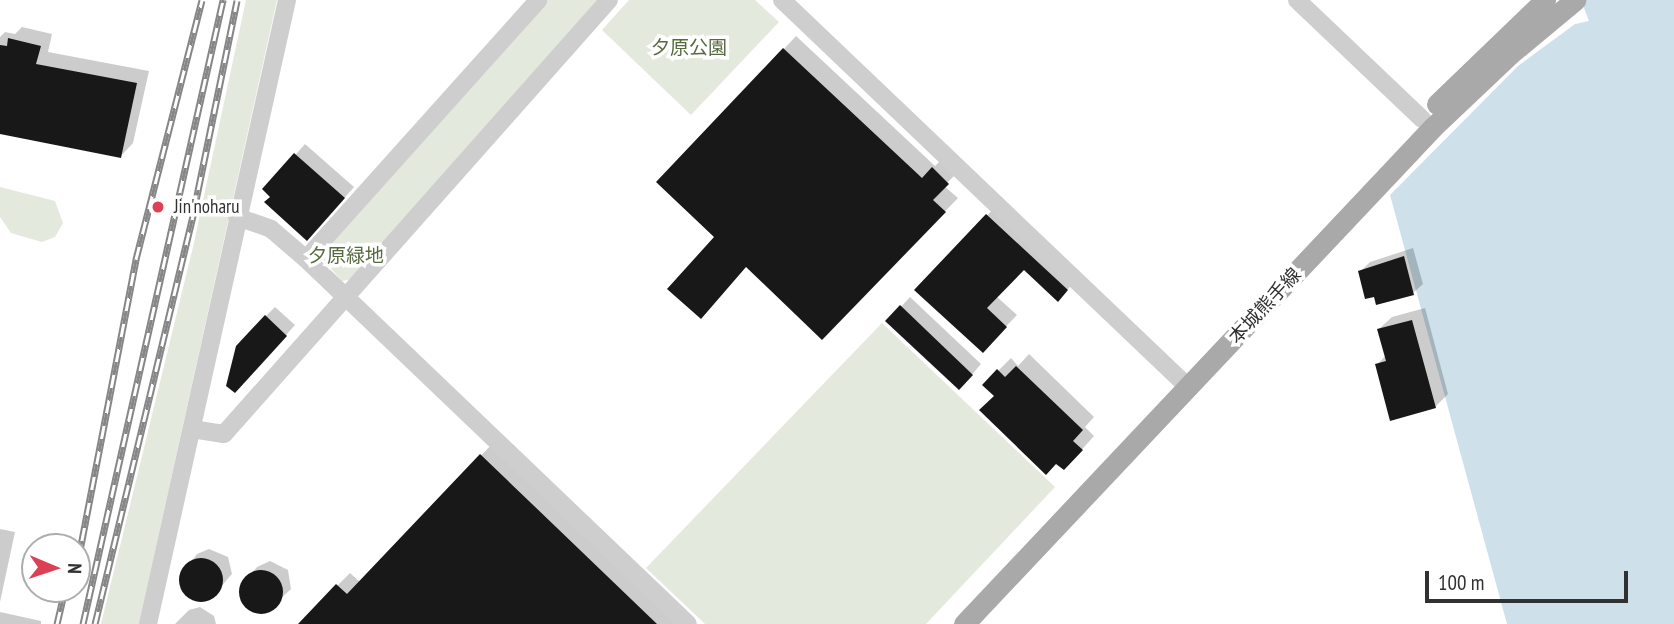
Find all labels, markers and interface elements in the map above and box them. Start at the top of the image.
park label: 夕原公園 [651,37,727,59]
place label: Jin'noharu [174,196,239,218]
marker: Jin'noharu [148,197,168,217]
park label: 夕原緑地 [308,245,384,267]
street label: 本城熊手線 [1224,263,1306,349]
north arrow [21,533,91,603]
scale bar [1429,558,1632,602]
text: N [63,563,87,574]
text: 100 m [1438,569,1484,596]

